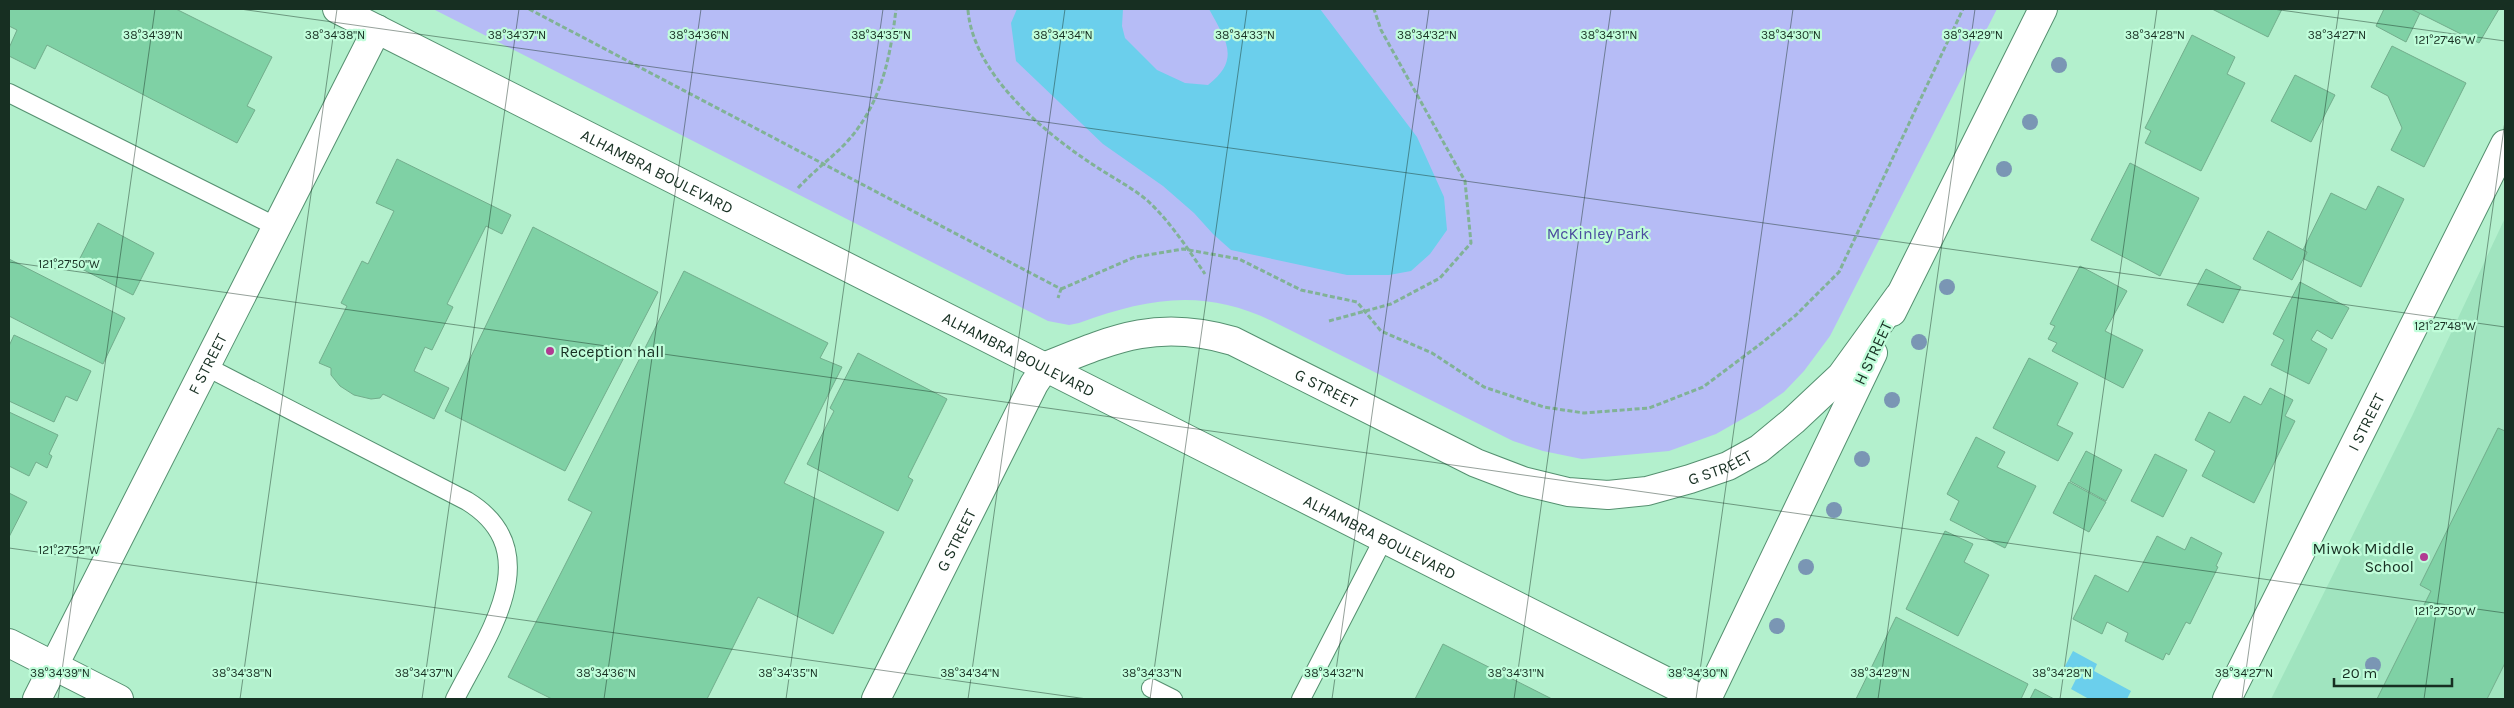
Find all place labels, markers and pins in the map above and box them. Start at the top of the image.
place label: Reception hall [560,342,664,361]
marker: Reception hall [544,345,556,357]
place label: Miwok Middle School [2313,539,2414,576]
marker: Miwok Middle School [2418,551,2430,563]

